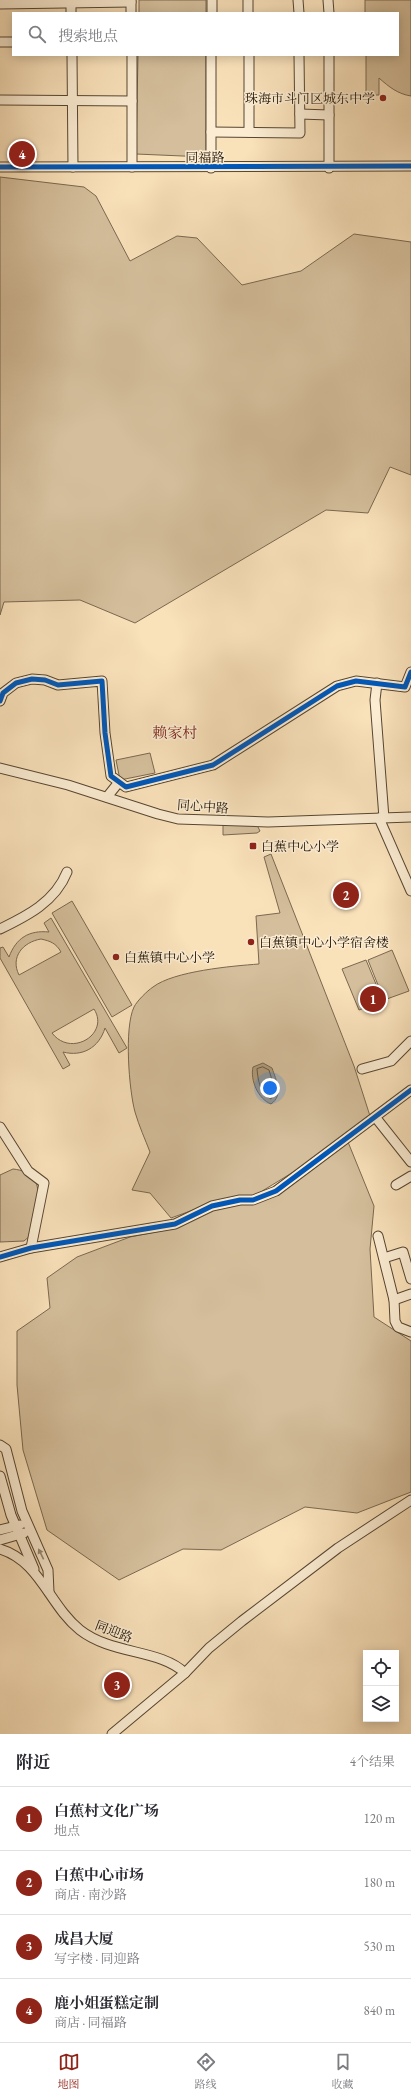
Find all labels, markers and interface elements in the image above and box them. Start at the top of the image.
search box [12,12,399,56]
icon: search [26,23,48,45]
text: 搜索地点 [58,26,118,45]
place label: 珠海市斗门区城东中学 [245,90,375,107]
marker: 珠海市斗门区城东中学 [378,93,388,103]
pin: 4 [9,139,35,169]
street label: 同福路 [185,149,225,166]
district label: 赖家村 [152,723,198,742]
street label: 同心中路 [176,796,230,817]
place label: 白蕉中心小学 [261,838,339,855]
marker: 白蕉中心小学 [248,841,258,851]
pin: 2 [333,880,359,910]
place label: 白蕉镇中心小学宿舍楼 [259,934,389,951]
marker: 白蕉镇中心小学宿舍楼 [246,937,256,947]
place label: 白蕉镇中心小学 [124,949,215,966]
marker: 白蕉镇中心小学 [111,952,121,962]
pin: 1 [360,984,386,1014]
your location [260,1078,280,1098]
one-way arrow [38,1549,44,1560]
street label: 同迎路 [93,1617,135,1646]
map controls [363,1650,399,1722]
button: locate [363,1650,399,1686]
pin: 3 [104,1670,130,1700]
button: layers [363,1686,399,1722]
text: 附近 [16,1751,50,1773]
text: 4个结果 [350,1753,395,1770]
text: 白蕉村文化广场 [54,1801,159,1820]
text: 1 [26,1810,32,1827]
text: 120 m [364,1810,395,1827]
text: 地点 [54,1822,80,1839]
text: 白蕉中心市场 [54,1865,144,1884]
text: 2 [26,1874,32,1891]
text: 180 m [364,1874,395,1891]
text: 商店 · 南沙路 [54,1886,127,1903]
text: 成昌大厦 [54,1929,114,1948]
text: 3 [26,1938,32,1955]
text: 530 m [364,1938,395,1955]
text: 写字楼 · 同迎路 [54,1950,140,1967]
text: 鹿小姐蛋糕定制 [54,1993,159,2012]
text: 4 [26,2002,32,2019]
text: 840 m [364,2002,395,2019]
text: 商店 · 同福路 [54,2014,127,2031]
tab: 地图 [58,2051,80,2091]
tab: 路线 [195,2051,217,2091]
tab: 收藏 [332,2051,354,2091]

